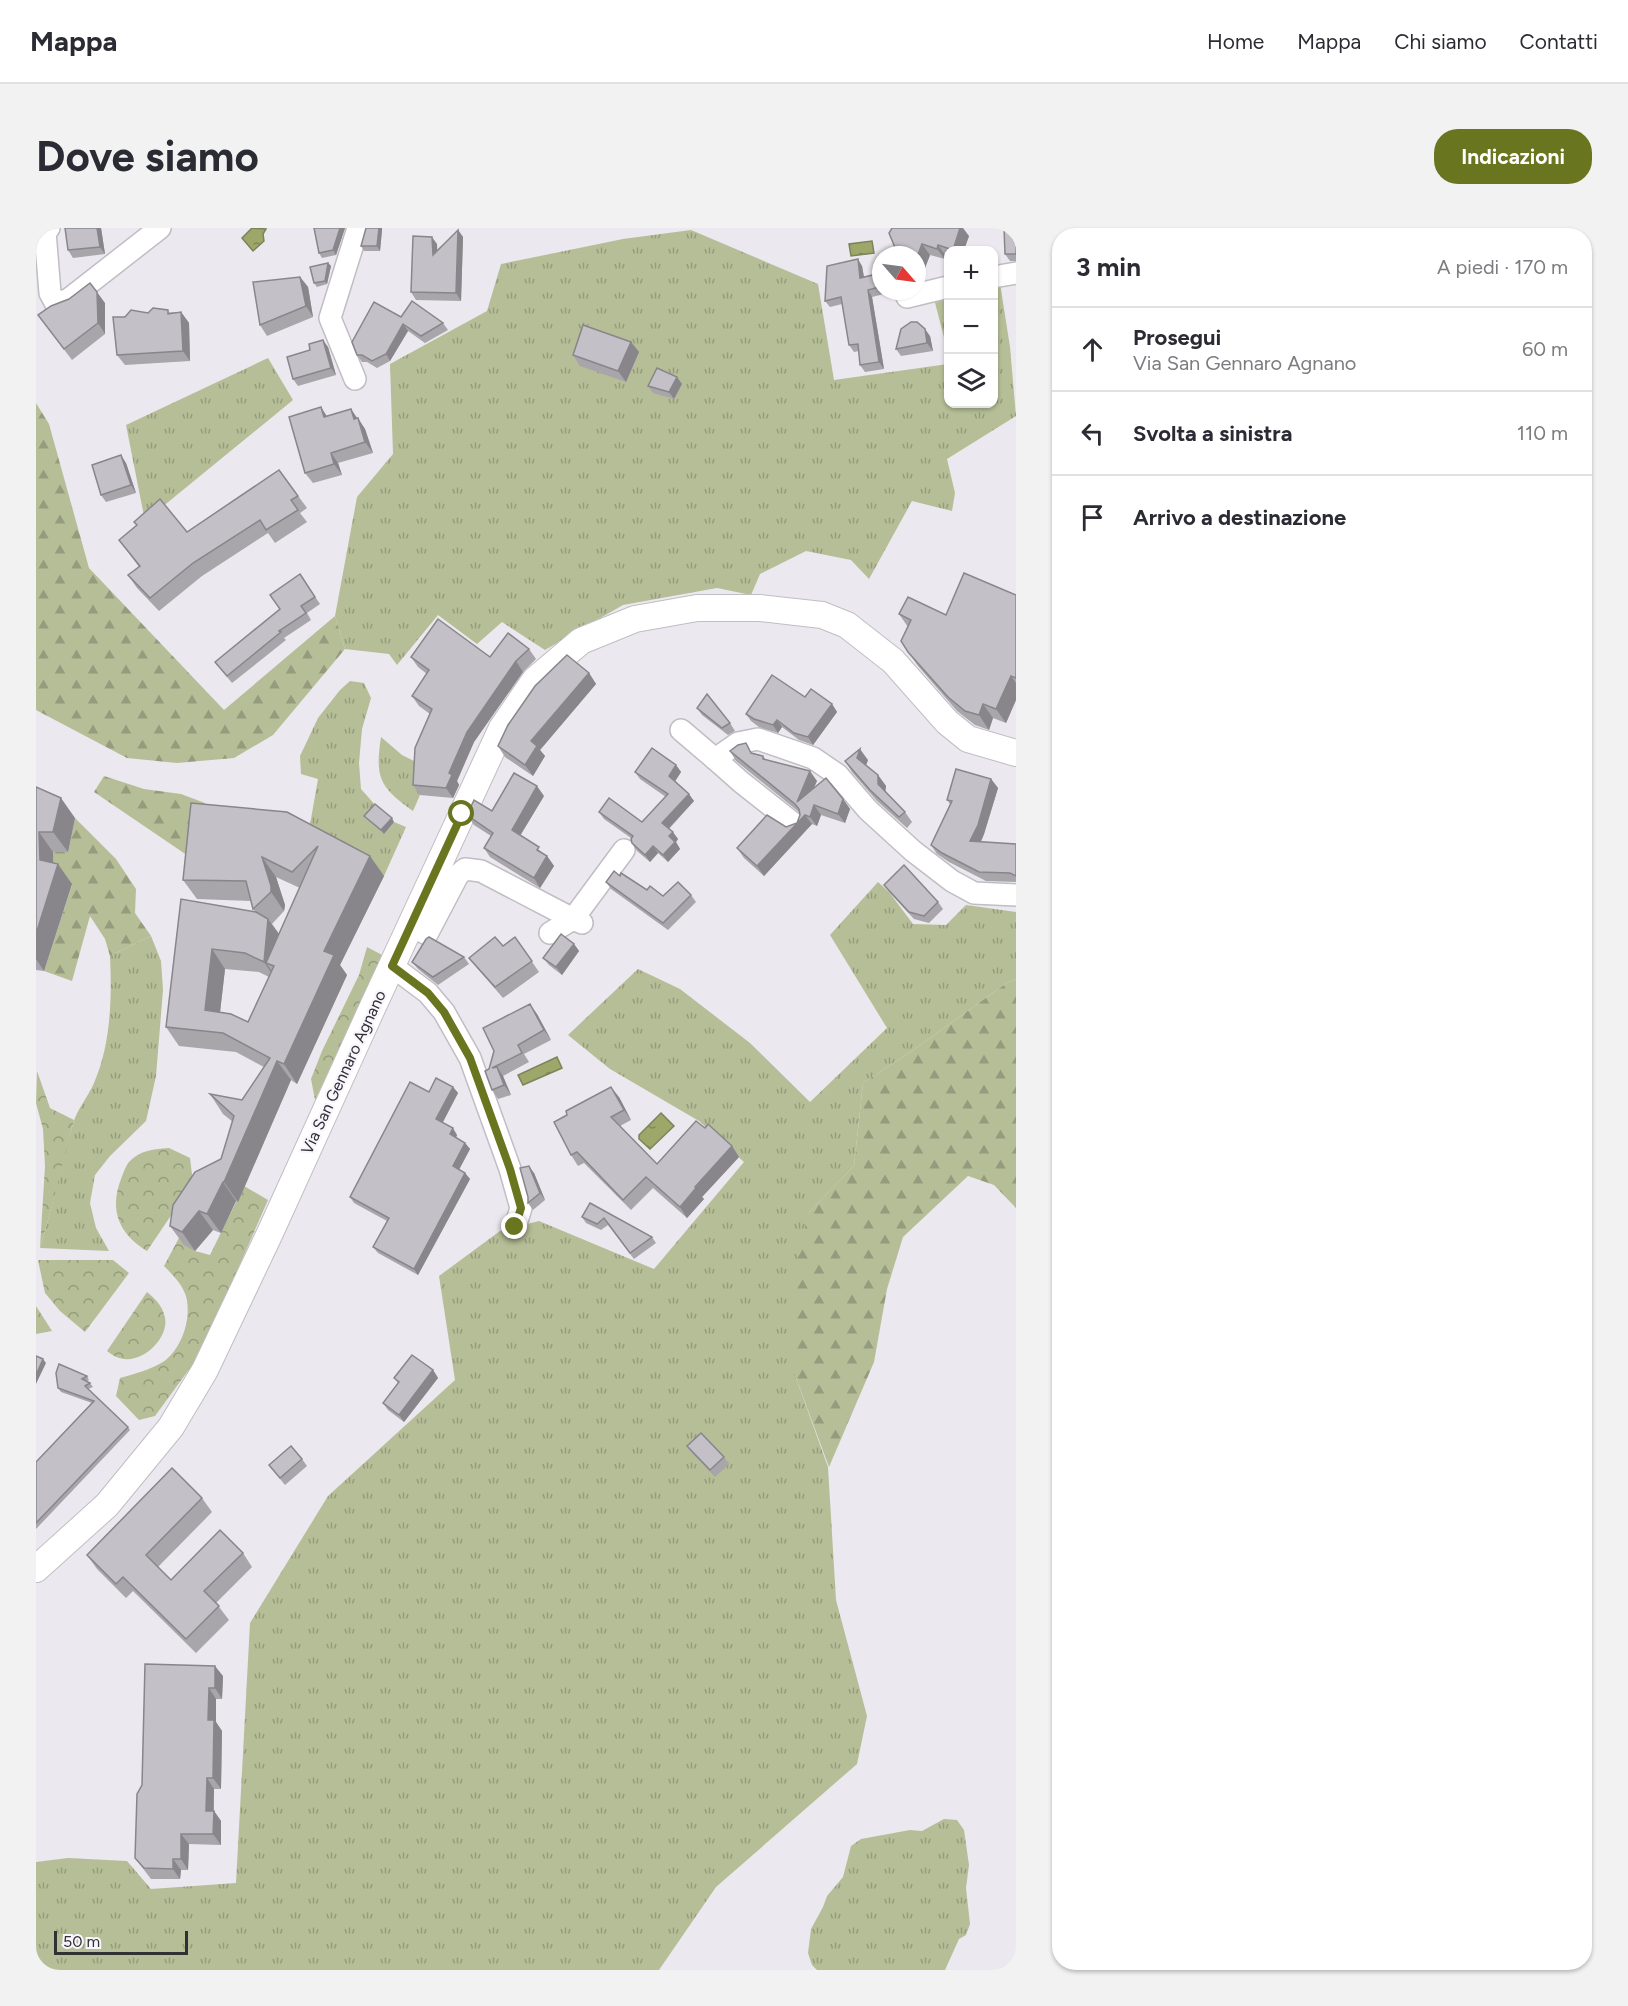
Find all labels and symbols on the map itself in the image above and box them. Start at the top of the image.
north arrow [872,246,926,300]
route start [448,800,474,826]
street label: Via San Gennaro Agnano [297,987,390,1157]
route end [501,1213,527,1239]
scale bar [54,1928,188,1956]

